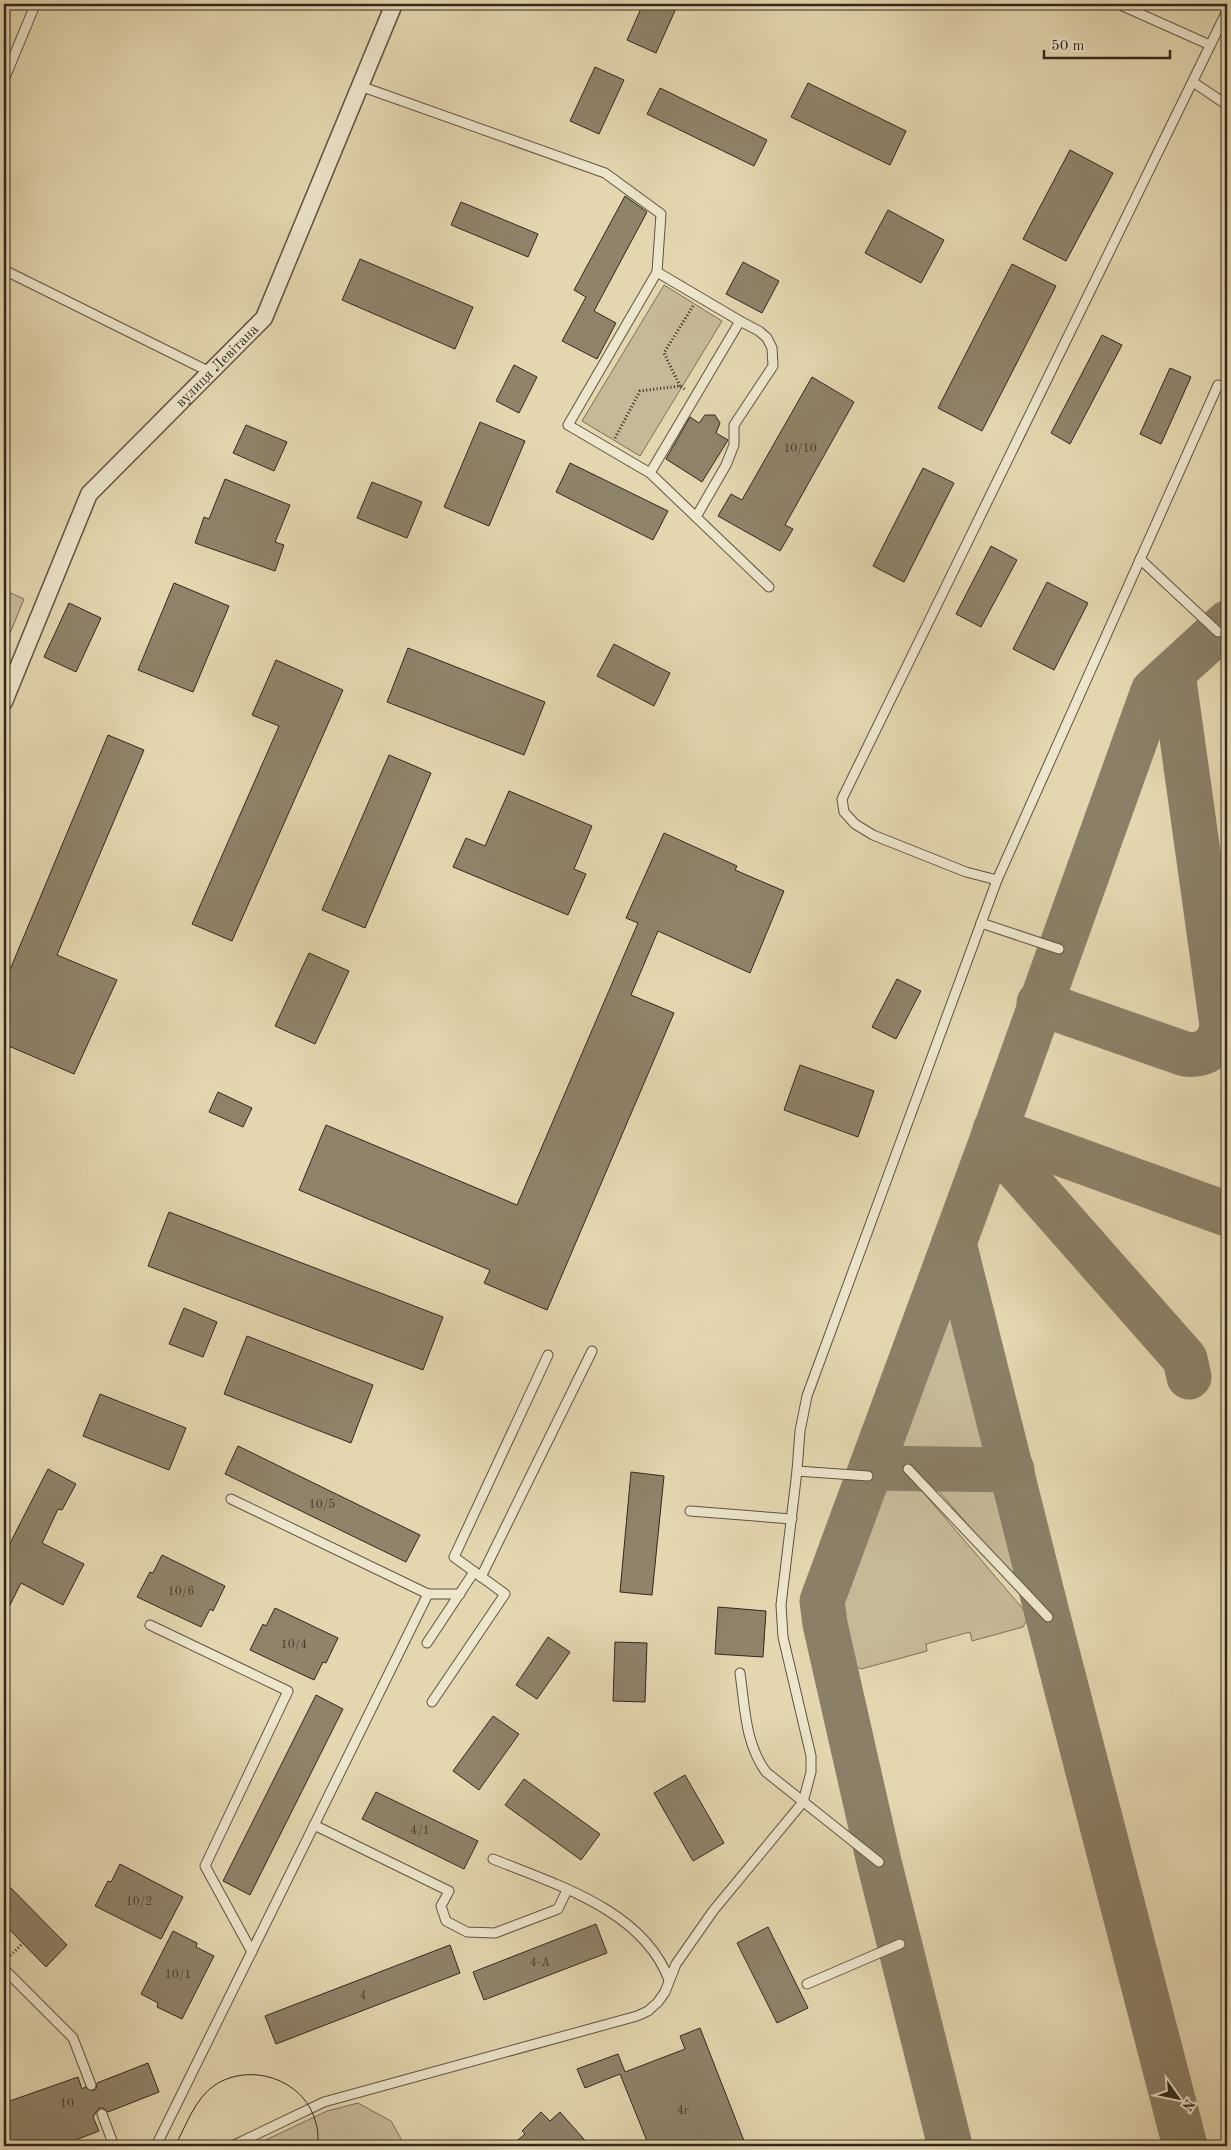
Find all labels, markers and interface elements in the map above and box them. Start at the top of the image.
scale bar [1044,28,1170,60]
text: 50 m [1051,39,1085,54]
street label: вулиця Левітана [174,322,262,411]
house number: 10/10 [783,443,817,455]
house number: 10/5 [309,1498,335,1511]
house number: 10/6 [168,1586,194,1598]
house number: 10/4 [281,1639,307,1651]
house number: 4/1 [410,1825,430,1837]
house number: 10/2 [126,1896,152,1908]
house number: 4-А [530,1957,550,1969]
house number: 10/1 [165,1969,191,1981]
house number: 4 [360,1990,367,2002]
north arrow [1154,2072,1204,2122]
text: N [1179,2096,1197,2113]
house number: 10 [60,2098,74,2110]
house number: 4г [677,2105,689,2117]

